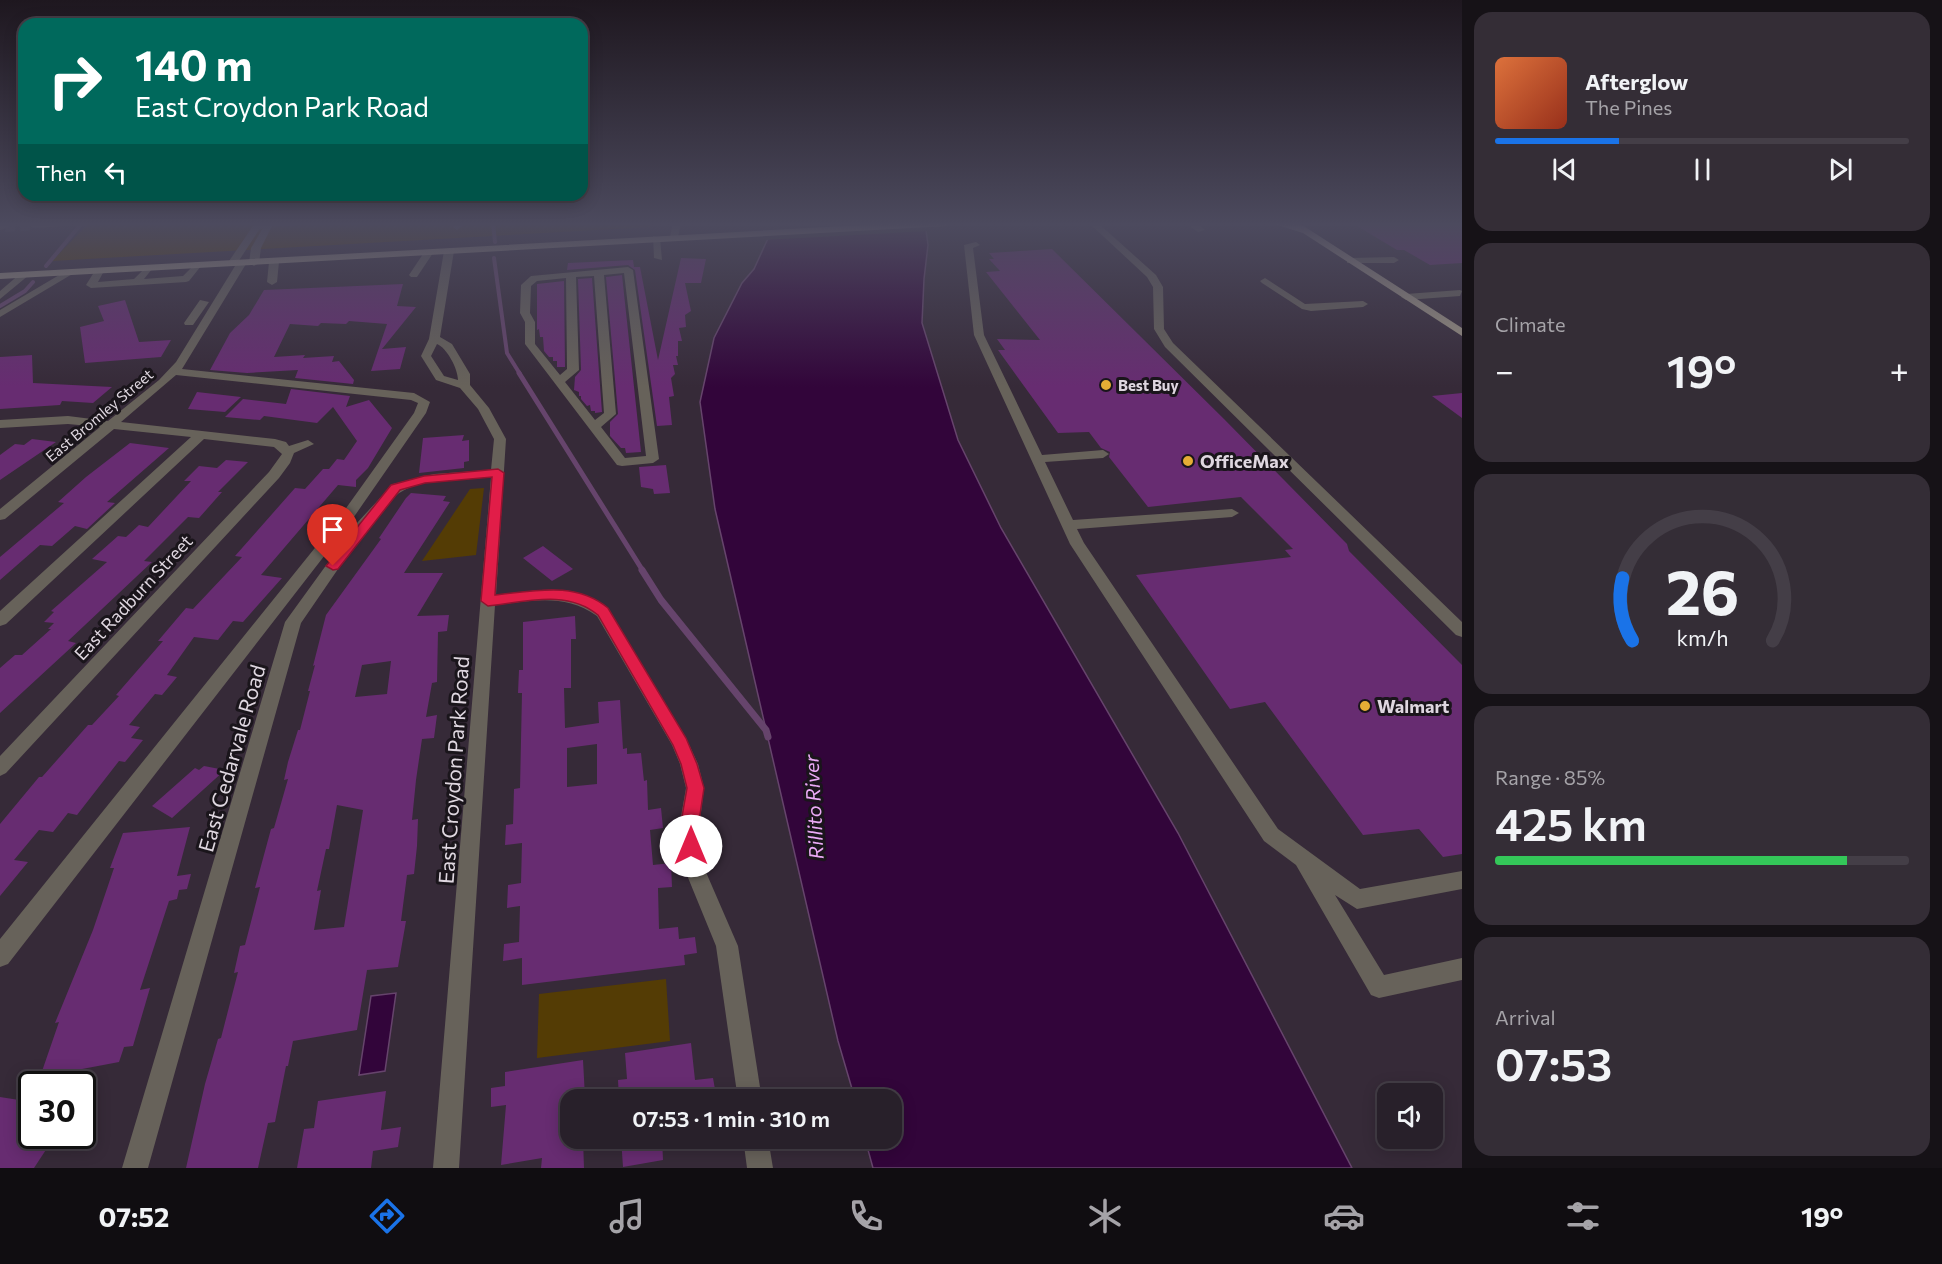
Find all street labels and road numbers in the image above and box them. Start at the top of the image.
street label: East Bromley Street [42,365,156,465]
street label: East Radburn Street [69,530,197,664]
street label: East Croydon Park Road [433,655,473,885]
street label: East Cedarvale Road [192,662,270,854]

